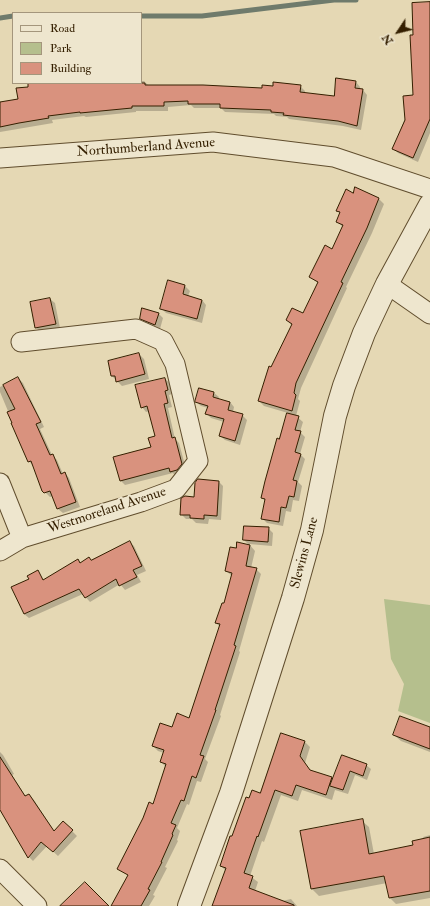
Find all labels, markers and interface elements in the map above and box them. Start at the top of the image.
legend [12,12,142,84]
north arrow [378,12,418,52]
text: Road [50,21,75,36]
text: N [380,31,396,47]
text: Park [50,41,72,56]
text: Building [50,61,91,76]
street label: Northumberland Avenue [76,135,216,161]
street label: Westmoreland Avenue [46,484,168,538]
street label: Slewins Lane [287,515,323,591]

